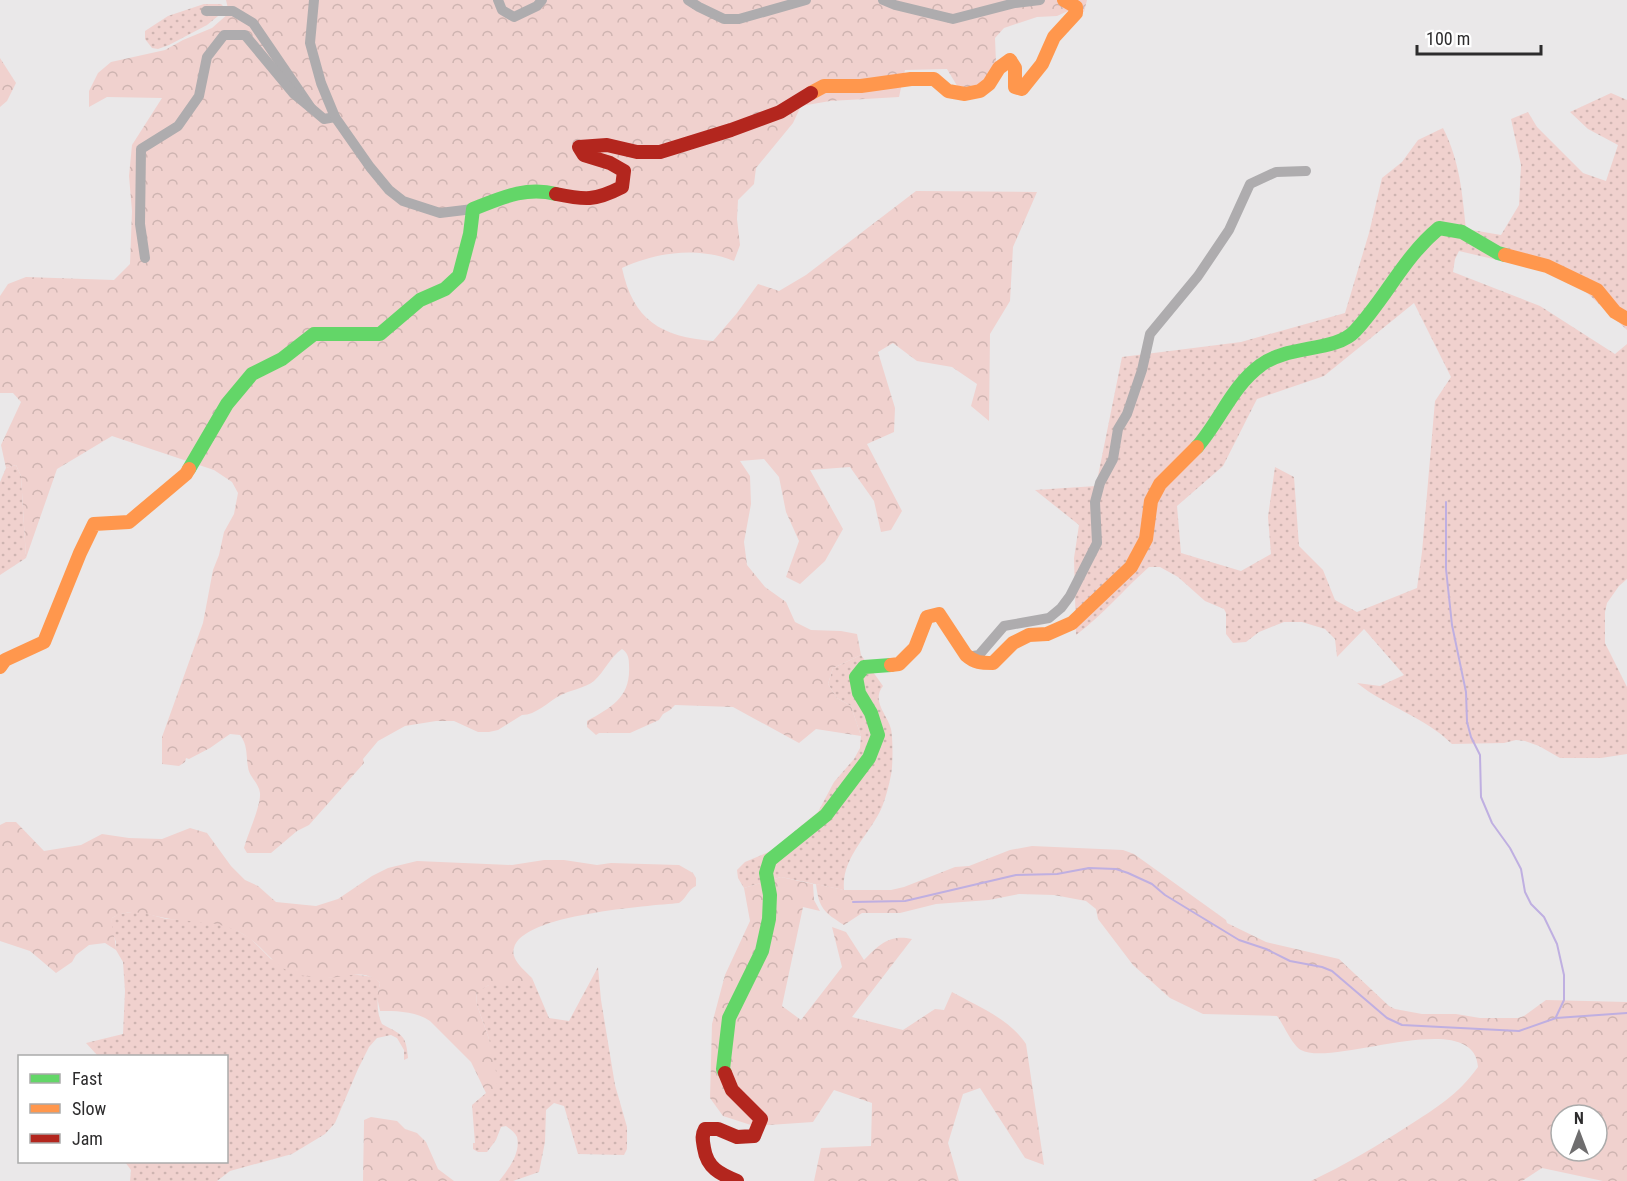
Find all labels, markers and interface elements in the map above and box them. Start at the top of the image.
scale bar [1417,18,1542,56]
text: 100 m [1426,28,1470,49]
legend [18,1055,228,1163]
text: Fast [72,1068,103,1089]
text: Slow [72,1098,107,1119]
north arrow [1549,1103,1609,1163]
text: N [1574,1109,1584,1128]
text: Jam [72,1128,103,1149]

